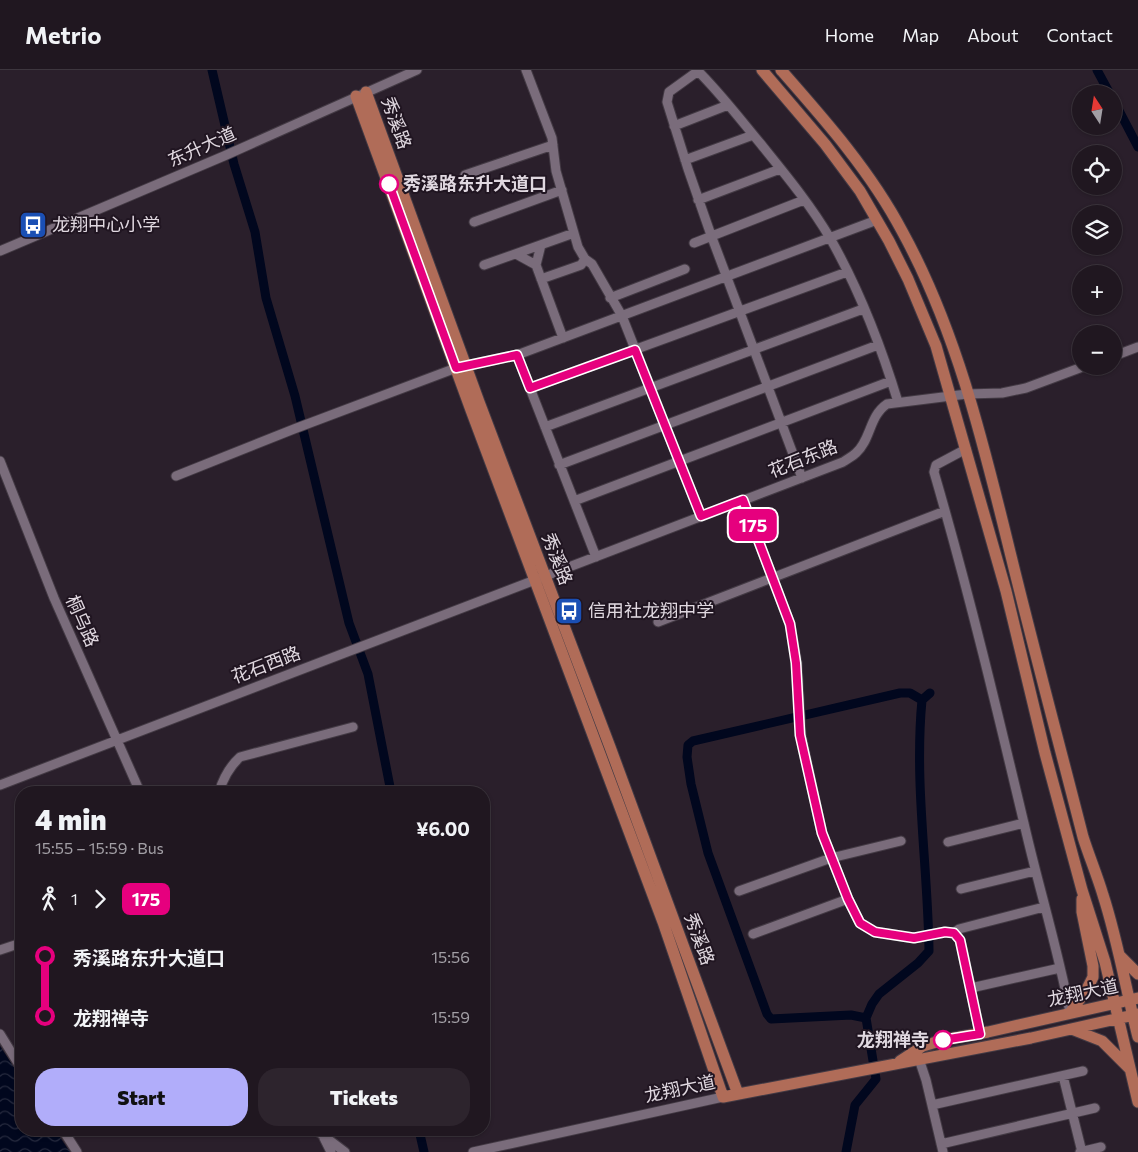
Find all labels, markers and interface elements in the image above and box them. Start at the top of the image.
text: Metrio [25,20,102,49]
text: Home [825,24,874,46]
text: Map [902,24,939,46]
text: About [967,24,1019,46]
text: Contact [1047,24,1113,46]
north arrow [1072,85,1122,135]
map controls [1072,85,1122,375]
street label: 秀溪路 [377,94,417,152]
street label: 东升大道 [164,121,239,171]
button: locate [1072,145,1122,195]
place label: 秀溪路东升大道口 [403,172,547,194]
marker: 秀溪路东升大道口 [379,174,399,194]
button: layers [1072,205,1122,255]
bus stop icon: 龙翔中心小学 [18,210,48,240]
place label: 龙翔中心小学 [52,213,160,235]
button: + [1072,265,1122,315]
button: − [1072,325,1122,375]
street label: 花石东路 [765,434,840,482]
line badge: 175 [724,509,782,541]
text: 175 [739,514,767,536]
street label: 秀溪路 [538,529,578,588]
street label: 桐乌路 [62,591,104,650]
bus stop icon: 信用社龙翔中学 [554,596,584,626]
place label: 信用社龙翔中学 [588,599,714,621]
street label: 花石西路 [228,641,303,687]
text: 4 min [35,802,107,836]
text: ¥6.00 [416,817,470,840]
text: 15:55 – 15:59 · Bus [35,838,164,857]
icon: walk [35,885,63,913]
icon: forward [86,885,114,913]
text: 175 [132,888,160,910]
text: 1 [71,889,78,908]
street label: 秀溪路 [680,910,720,968]
text: 秀溪路东升大道口 [73,946,225,969]
text: 15:56 [431,947,470,966]
street label: 龙翔大道 [1045,974,1120,1010]
text: 龙翔禅寺 [73,1006,149,1029]
text: 15:59 [431,1007,470,1026]
place label: 龙翔禅寺 [857,1028,929,1050]
marker: 龙翔禅寺 [933,1030,953,1050]
button: Start [35,1068,248,1126]
button: Tickets [258,1068,470,1126]
street label: 龙翔大道 [642,1070,717,1106]

